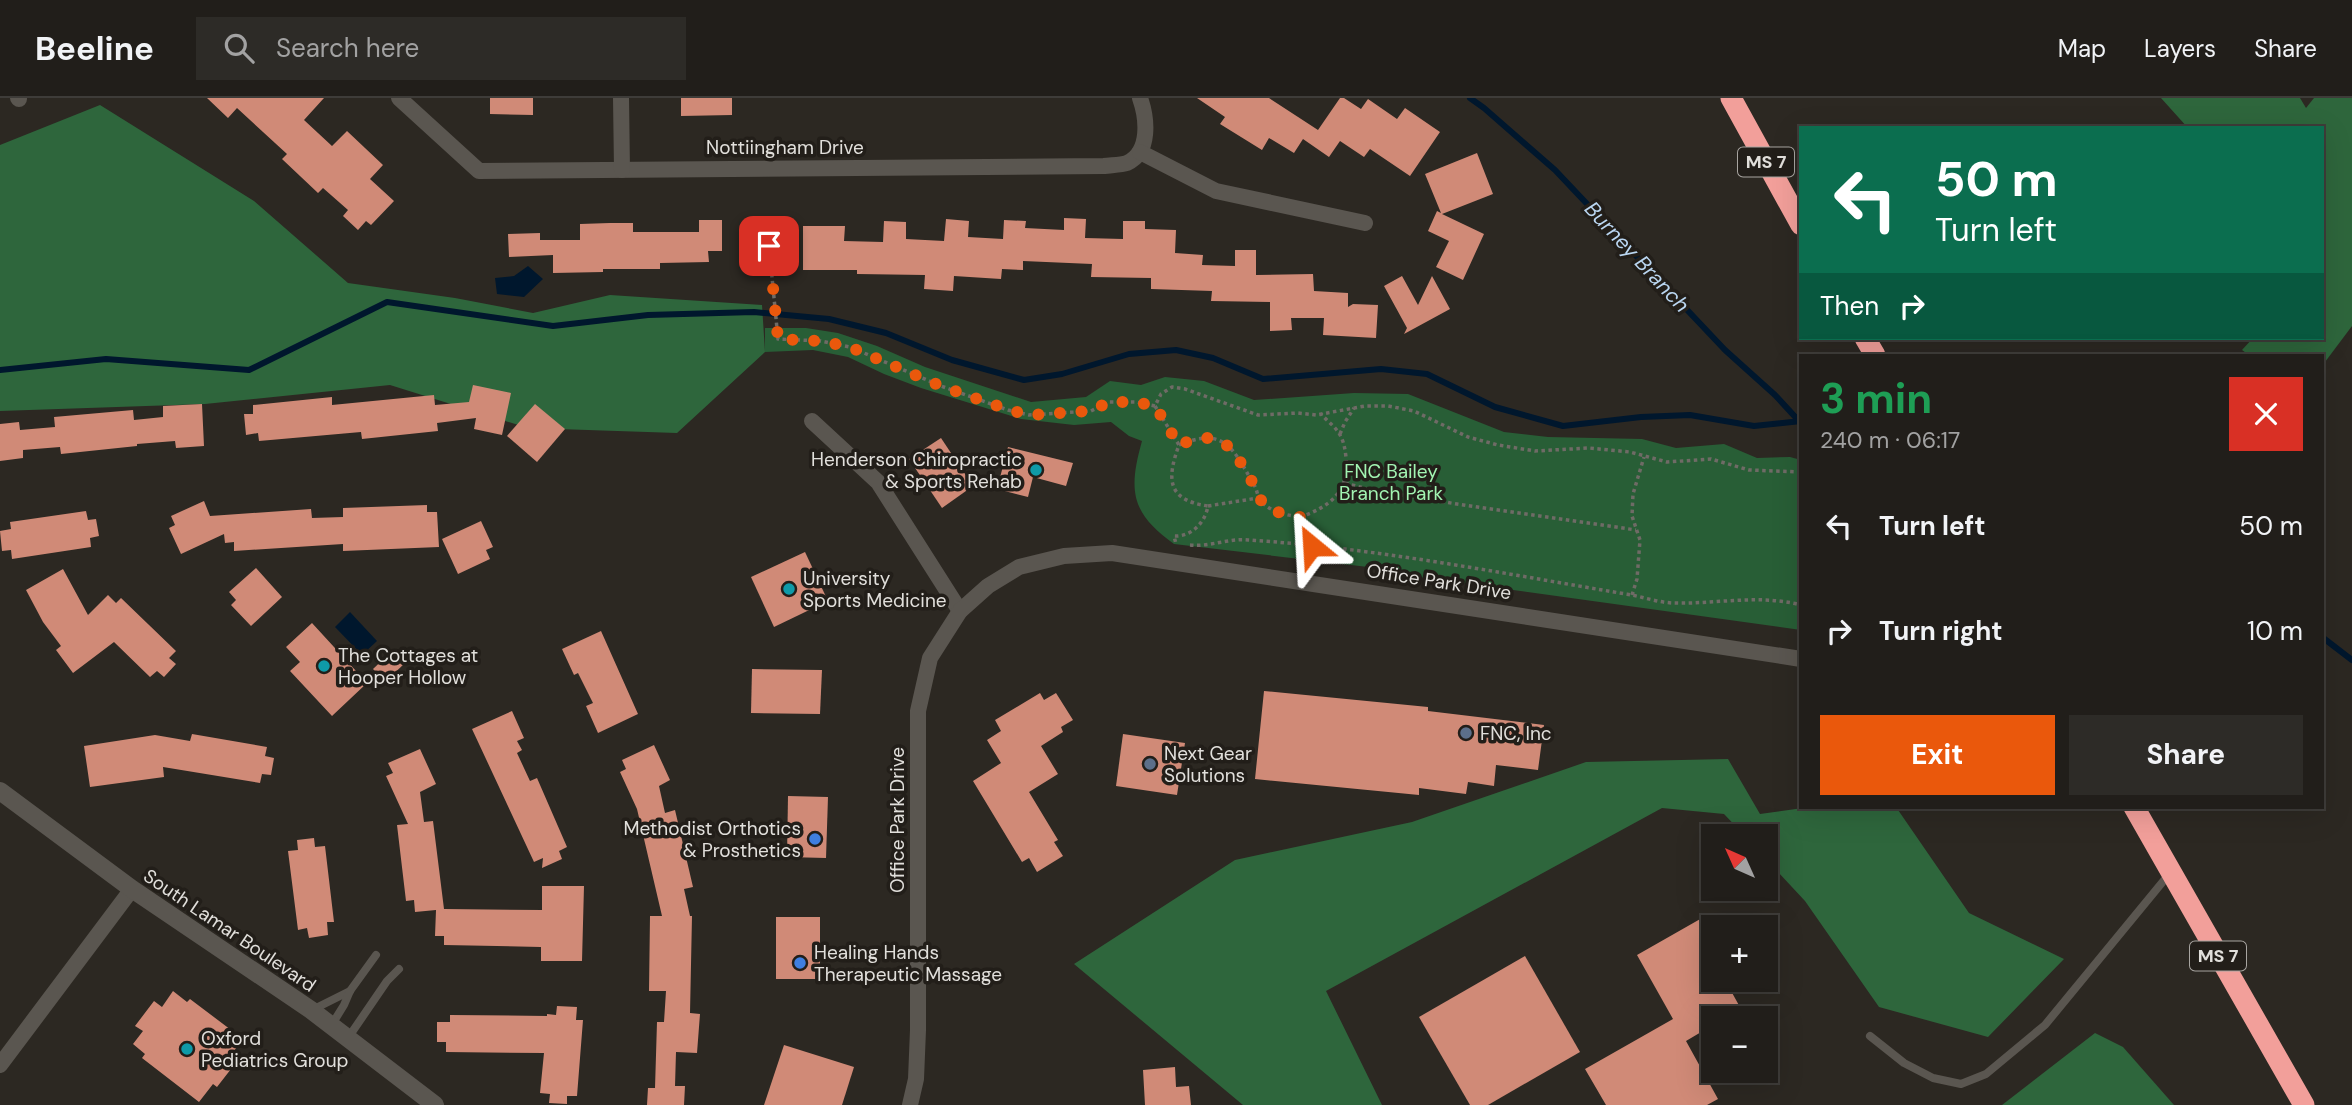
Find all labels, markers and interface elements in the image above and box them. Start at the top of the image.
search box [196,17,686,80]
text: Beeline [35,27,154,70]
icon: search [220,29,258,67]
text: Search here [276,31,419,65]
text: Map [2058,33,2106,64]
text: Layers [2144,33,2216,64]
text: Share [2254,33,2317,64]
street label: Nottiingham Drive [706,135,864,160]
text: 50 m [1935,147,2058,211]
road number: MS 7 [1738,148,1794,176]
icon: left [1820,154,1911,245]
water label: Burney Branch [1578,196,1696,318]
text: Turn left [1935,209,2057,251]
pin [739,216,799,276]
icon: arrive [750,227,788,265]
icon: right [1893,287,1931,325]
text: Then [1820,289,1879,323]
text: 3 min [1820,371,1932,426]
button: close [2229,377,2303,451]
text: 240 m · 06:17 [1820,425,1960,455]
place label: Henderson Chiropractic & Sports Rehab [811,447,1022,494]
park label: FNC Bailey Branch Park [1339,459,1443,506]
marker: Henderson Chiropractic & Sports Rehab [1028,462,1044,478]
icon: left [1820,507,1858,545]
position arrow [1275,509,1349,583]
text: Turn left [1879,509,1986,543]
text: 50 m [2239,509,2303,543]
street label: Office Park Drive [1365,558,1513,605]
place label: University Sports Medicine [803,566,947,613]
marker: University Sports Medicine [781,581,797,597]
icon: right [1820,612,1858,650]
text: Turn right [1879,614,2003,648]
text: 10 m [2247,614,2303,648]
place label: The Cottages at Hooper Hollow [338,643,478,690]
marker: The Cottages at Hooper Hollow [316,658,332,674]
button: Exit [1820,715,2055,795]
button: Share [2069,715,2303,795]
place label: FNC, Inc [1480,721,1552,746]
marker: FNC, Inc [1458,725,1474,741]
place label: Next Gear Solutions [1164,741,1252,788]
street label: Office Park Drive [885,747,910,893]
marker: Next Gear Solutions [1142,756,1158,772]
place label: Methodist Orthotics & Prosthetics [623,816,801,863]
north arrow [1701,824,1778,901]
map controls [1701,824,1778,1083]
marker: Methodist Orthotics & Prosthetics [807,831,823,847]
street label: South Lamar Boulevard [139,863,321,998]
button: + [1701,915,1778,992]
place label: Healing Hands Therapeutic Massage [814,940,1002,987]
road number: MS 7 [2190,942,2246,970]
marker: Healing Hands Therapeutic Massage [792,955,808,971]
button: − [1701,1006,1778,1083]
place label: Oxford Pediatrics Group [201,1026,348,1073]
marker: Oxford Pediatrics Group [179,1041,195,1057]

